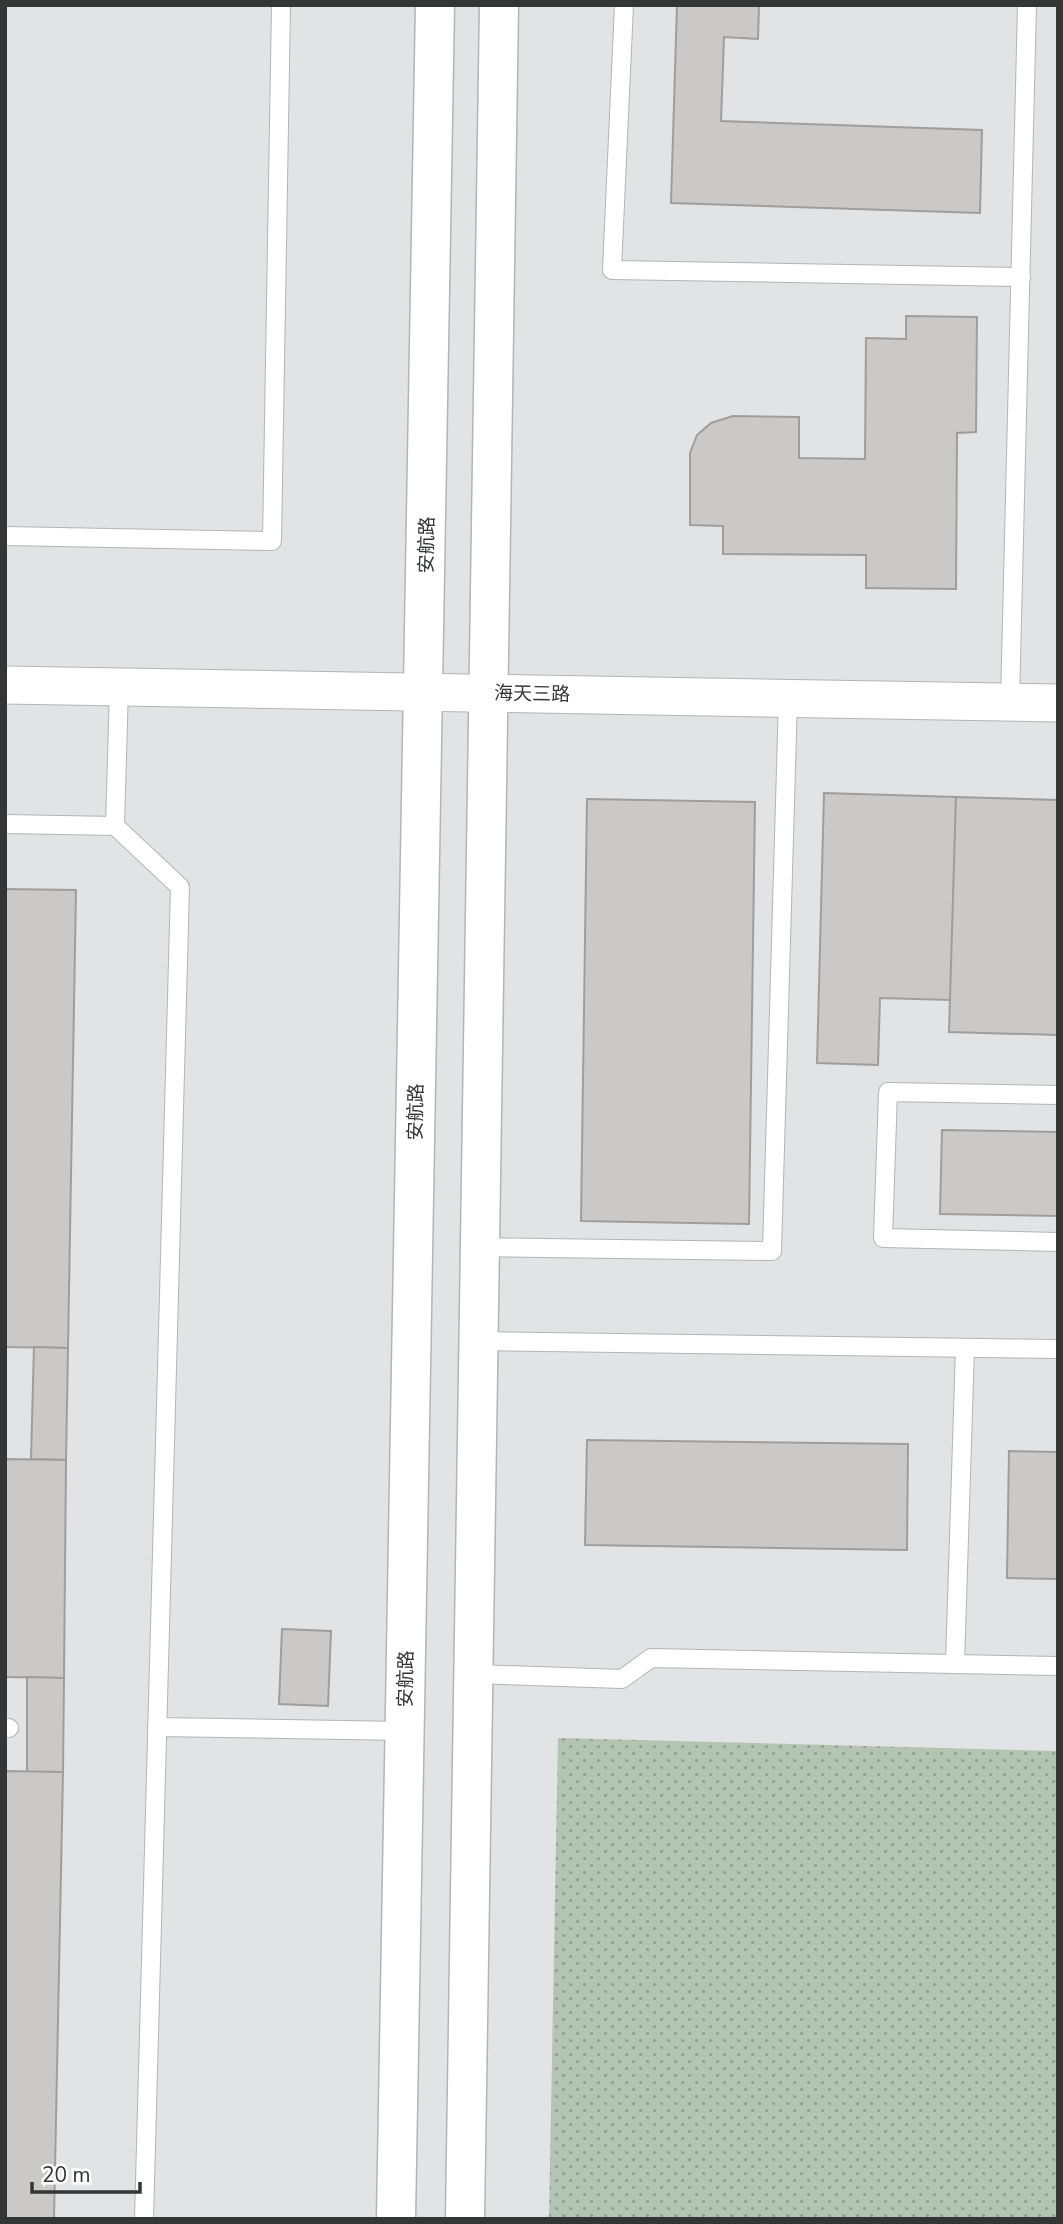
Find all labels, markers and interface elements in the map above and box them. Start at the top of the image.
street label: 安航路 [414,516,440,574]
street label: 海天三路 [494,680,570,708]
street label: 安航路 [403,1083,429,1141]
street label: 安航路 [393,1650,419,1708]
scale bar [32,2150,140,2194]
text: 20 m [42,2161,91,2189]

